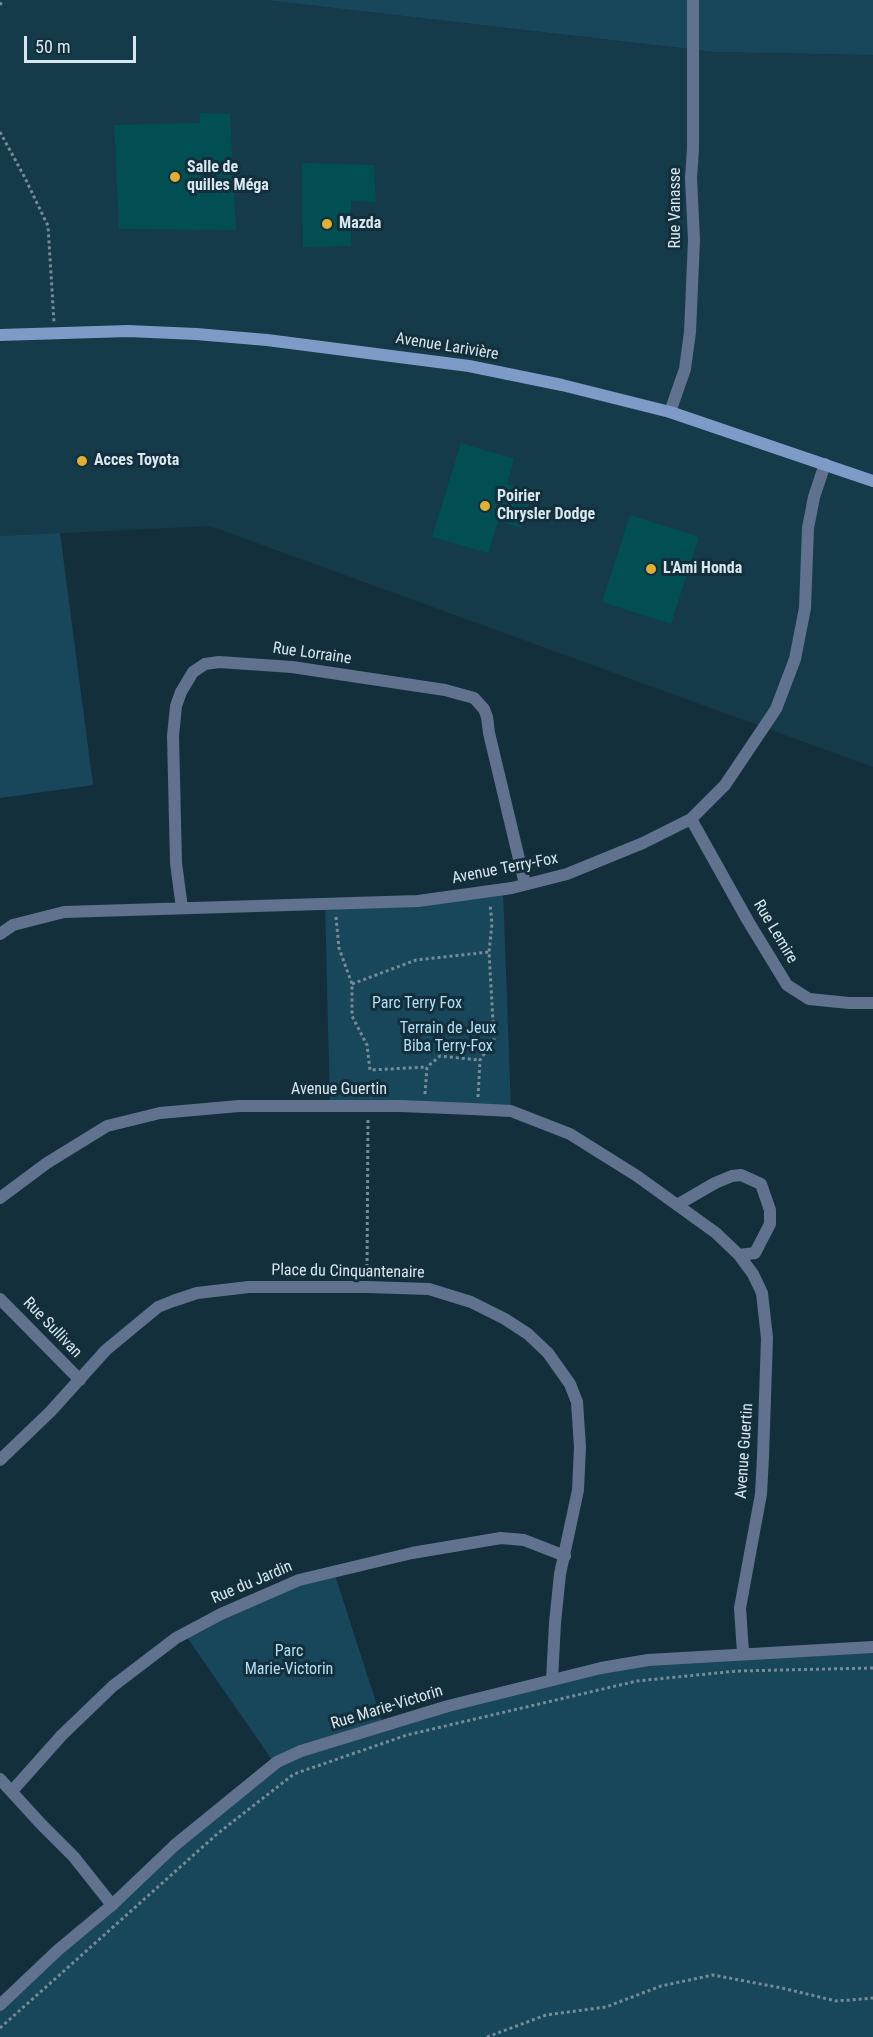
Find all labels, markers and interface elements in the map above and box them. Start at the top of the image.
scale bar [27,24,140,62]
text: 50 m [35,36,70,57]
place label: Salle de quilles Méga [187,158,269,196]
street label: Rue Vanasse [666,167,686,249]
marker: Salle de quilles Méga [168,170,182,184]
place label: Mazda [339,214,381,234]
marker: Mazda [320,217,334,231]
street label: Avenue Larivière [394,329,500,365]
place label: Acces Toyota [94,451,179,471]
marker: Acces Toyota [75,454,89,468]
place label: Poirier Chrysler Dodge [497,487,595,525]
marker: Poirier Chrysler Dodge [478,499,492,513]
place label: L'Ami Honda [663,559,742,579]
marker: L'Ami Honda [644,562,658,576]
street label: Rue Lorraine [272,639,352,669]
street label: Avenue Terry-Fox [450,849,560,889]
street label: Rue Lemire [749,897,801,967]
park label: Parc Terry Fox [372,994,462,1014]
park label: Terrain de Jeux Biba Terry-Fox [400,1019,496,1057]
street label: Avenue Guertin [291,1080,387,1100]
street label: Place du Cinquantenaire [271,1261,425,1283]
street label: Rue Sullivan [18,1294,86,1362]
street label: Avenue Guertin [732,1403,758,1499]
street label: Rue du Jardin [209,1557,295,1609]
park label: Parc Marie-Victorin [245,1642,333,1680]
street label: Rue Marie-Victorin [329,1682,445,1734]

